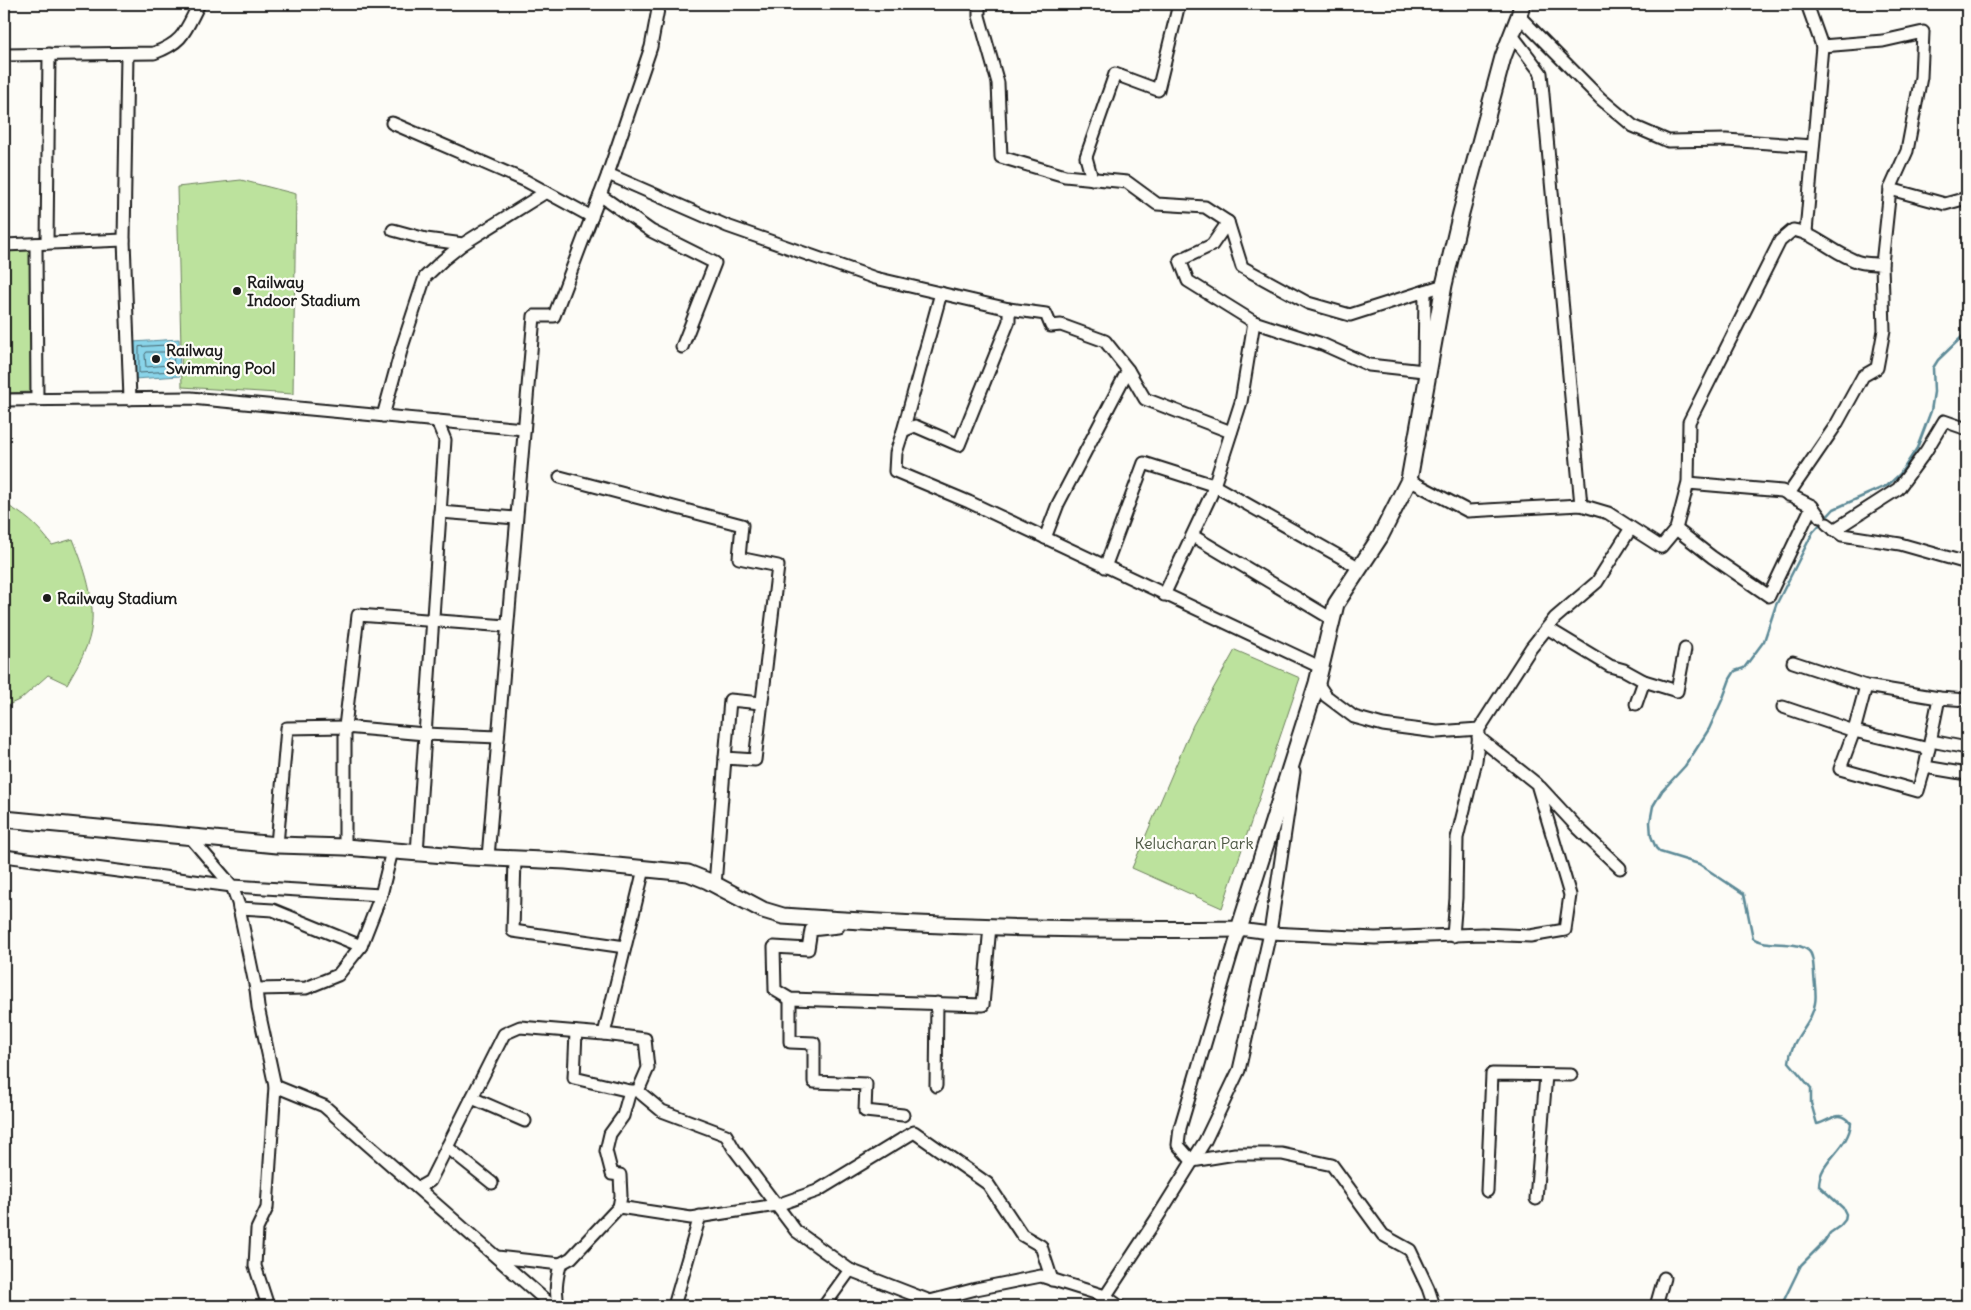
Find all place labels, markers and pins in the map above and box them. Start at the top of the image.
place label: Railway Indoor Stadium [247,272,360,310]
marker: Railway Indoor Stadium [231,285,243,297]
place label: Railway Swimming Pool [166,340,275,379]
marker: Railway Swimming Pool [150,353,162,365]
place label: Railway Stadium [57,588,177,609]
marker: Railway Stadium [41,592,53,604]

